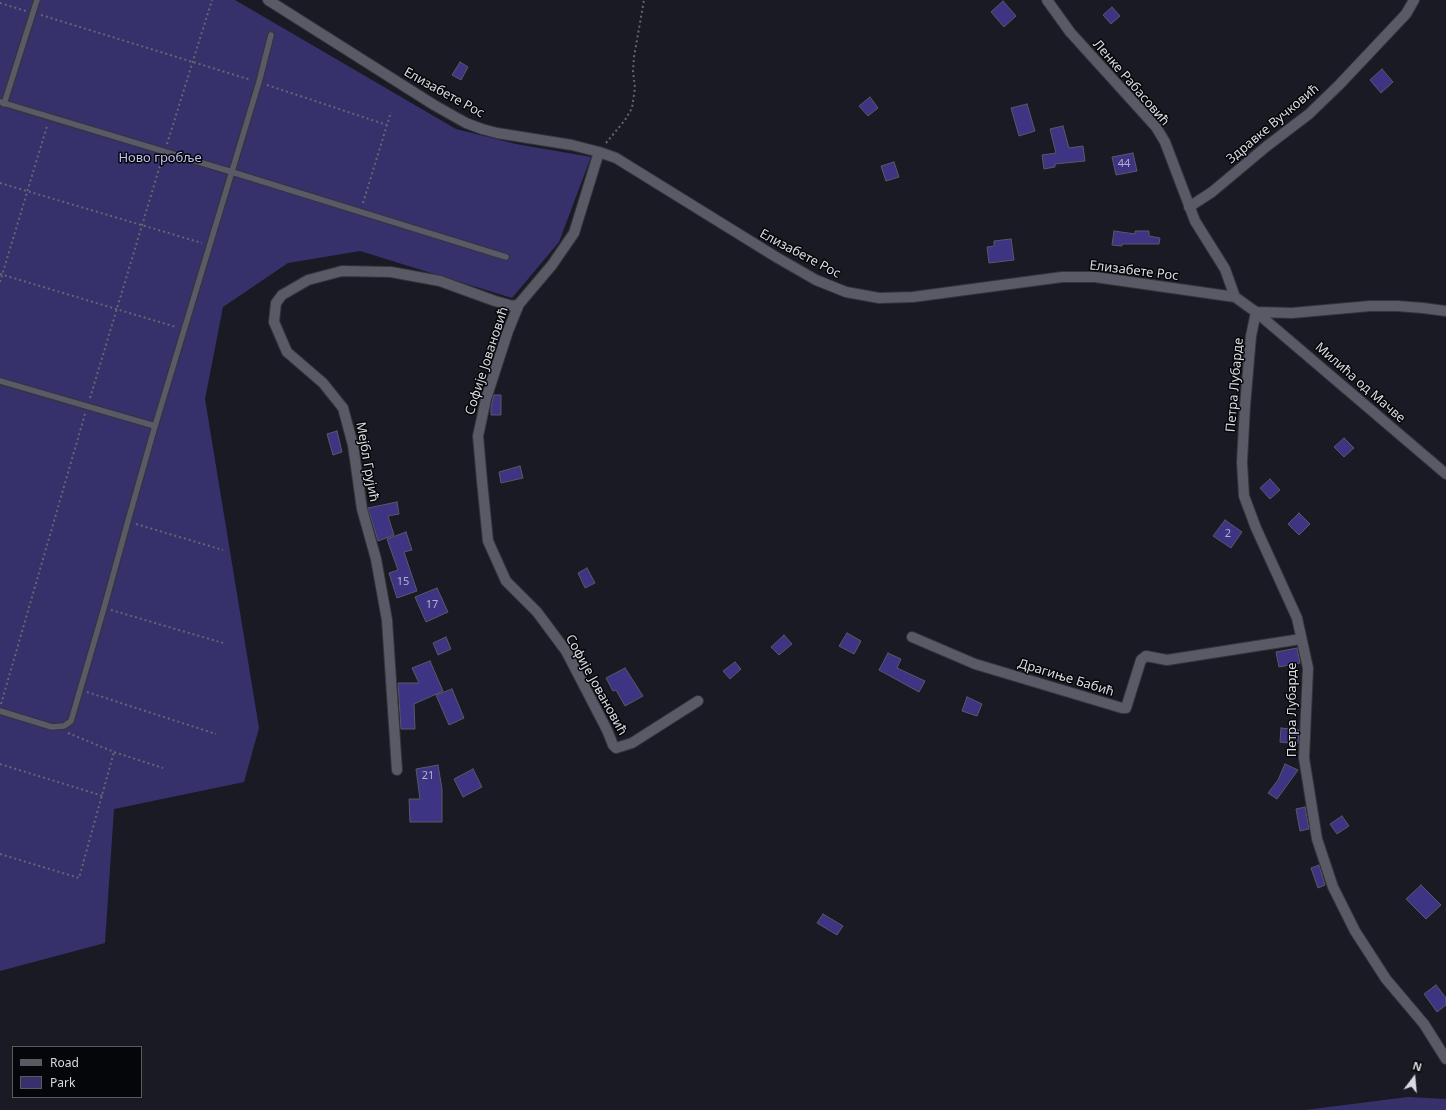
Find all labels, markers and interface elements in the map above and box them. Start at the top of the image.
street label: Ленке Рабасовић [1089,37,1173,129]
street label: Елизабете Рос [401,64,487,122]
street label: Здравке Вучковић [1224,81,1322,167]
park label: Ново гробље [118,150,202,166]
house number: 44 [1118,157,1130,171]
street label: Елизабете Рос [757,226,843,282]
street label: Елизабете Рос [1089,258,1179,284]
street label: Софије Јовановић [462,305,512,417]
street label: Петра Лубарде [1223,337,1247,433]
street label: Милића од Мачве [1312,340,1408,426]
street label: Мејбл Грујић [352,421,382,503]
house number: 2 [1225,527,1231,541]
house number: 15 [397,575,409,589]
house number: 17 [426,598,438,612]
street label: Софије Јовановић [562,632,630,738]
street label: Драгиње Бабић [1016,656,1116,700]
street label: Петра Лубарде [1284,663,1300,757]
house number: 21 [422,769,434,783]
legend [12,1046,142,1098]
text: Road [50,1054,79,1071]
north arrow [1394,1058,1434,1098]
text: N [1411,1058,1424,1074]
text: Park [50,1074,75,1091]

